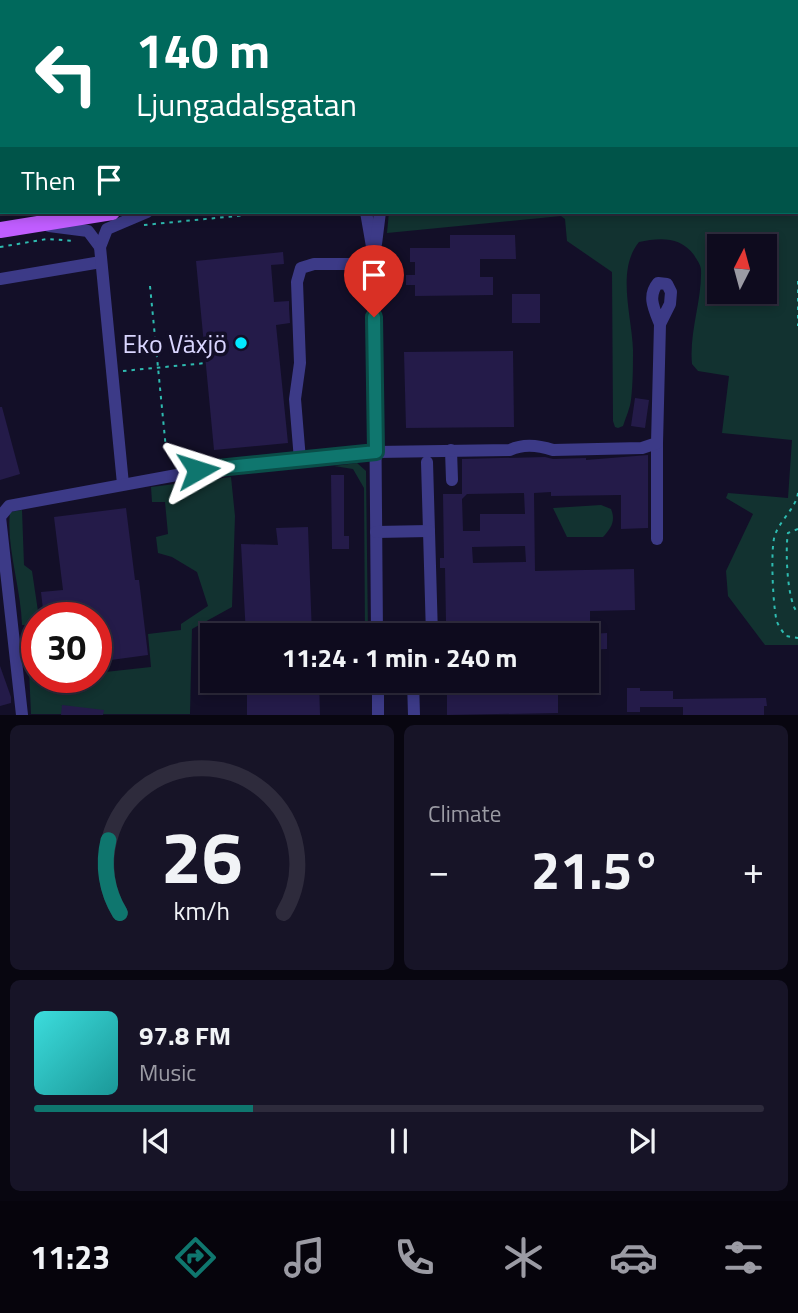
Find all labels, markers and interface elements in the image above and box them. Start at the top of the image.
text: 140 m [136,12,270,87]
icon: left [21,28,112,119]
text: Ljungadalsgatan [136,80,357,128]
text: Then [21,161,76,200]
icon: arrive [90,161,128,199]
north arrow [707,234,777,304]
map controls [707,234,777,304]
pin [344,245,404,317]
icon: arrive [355,256,393,294]
place label: Eko Växjö [122,324,227,363]
marker: Eko Växjö [233,335,249,351]
position arrow [161,433,235,507]
speed limit sign: 30 [21,602,112,693]
text: 11:24 · 1 min · 240 m [282,638,517,677]
text: Climate [428,796,501,831]
text: 26 [161,802,243,912]
text: 21.5° [531,830,661,909]
text: − [428,841,449,899]
text: + [743,841,764,899]
text: km/h [174,892,230,930]
text: 97.8 FM [139,1016,231,1055]
text: Music [139,1055,196,1090]
icon: previous [137,1122,175,1160]
icon: pause [380,1122,418,1160]
icon: next [623,1122,661,1160]
text: 11:23 [30,1233,110,1281]
icon: directions [171,1233,220,1282]
icon: music [280,1233,329,1282]
icon: phone [390,1233,439,1282]
icon: climate [499,1233,548,1282]
icon: car [609,1233,658,1282]
icon: filters [719,1233,768,1282]

